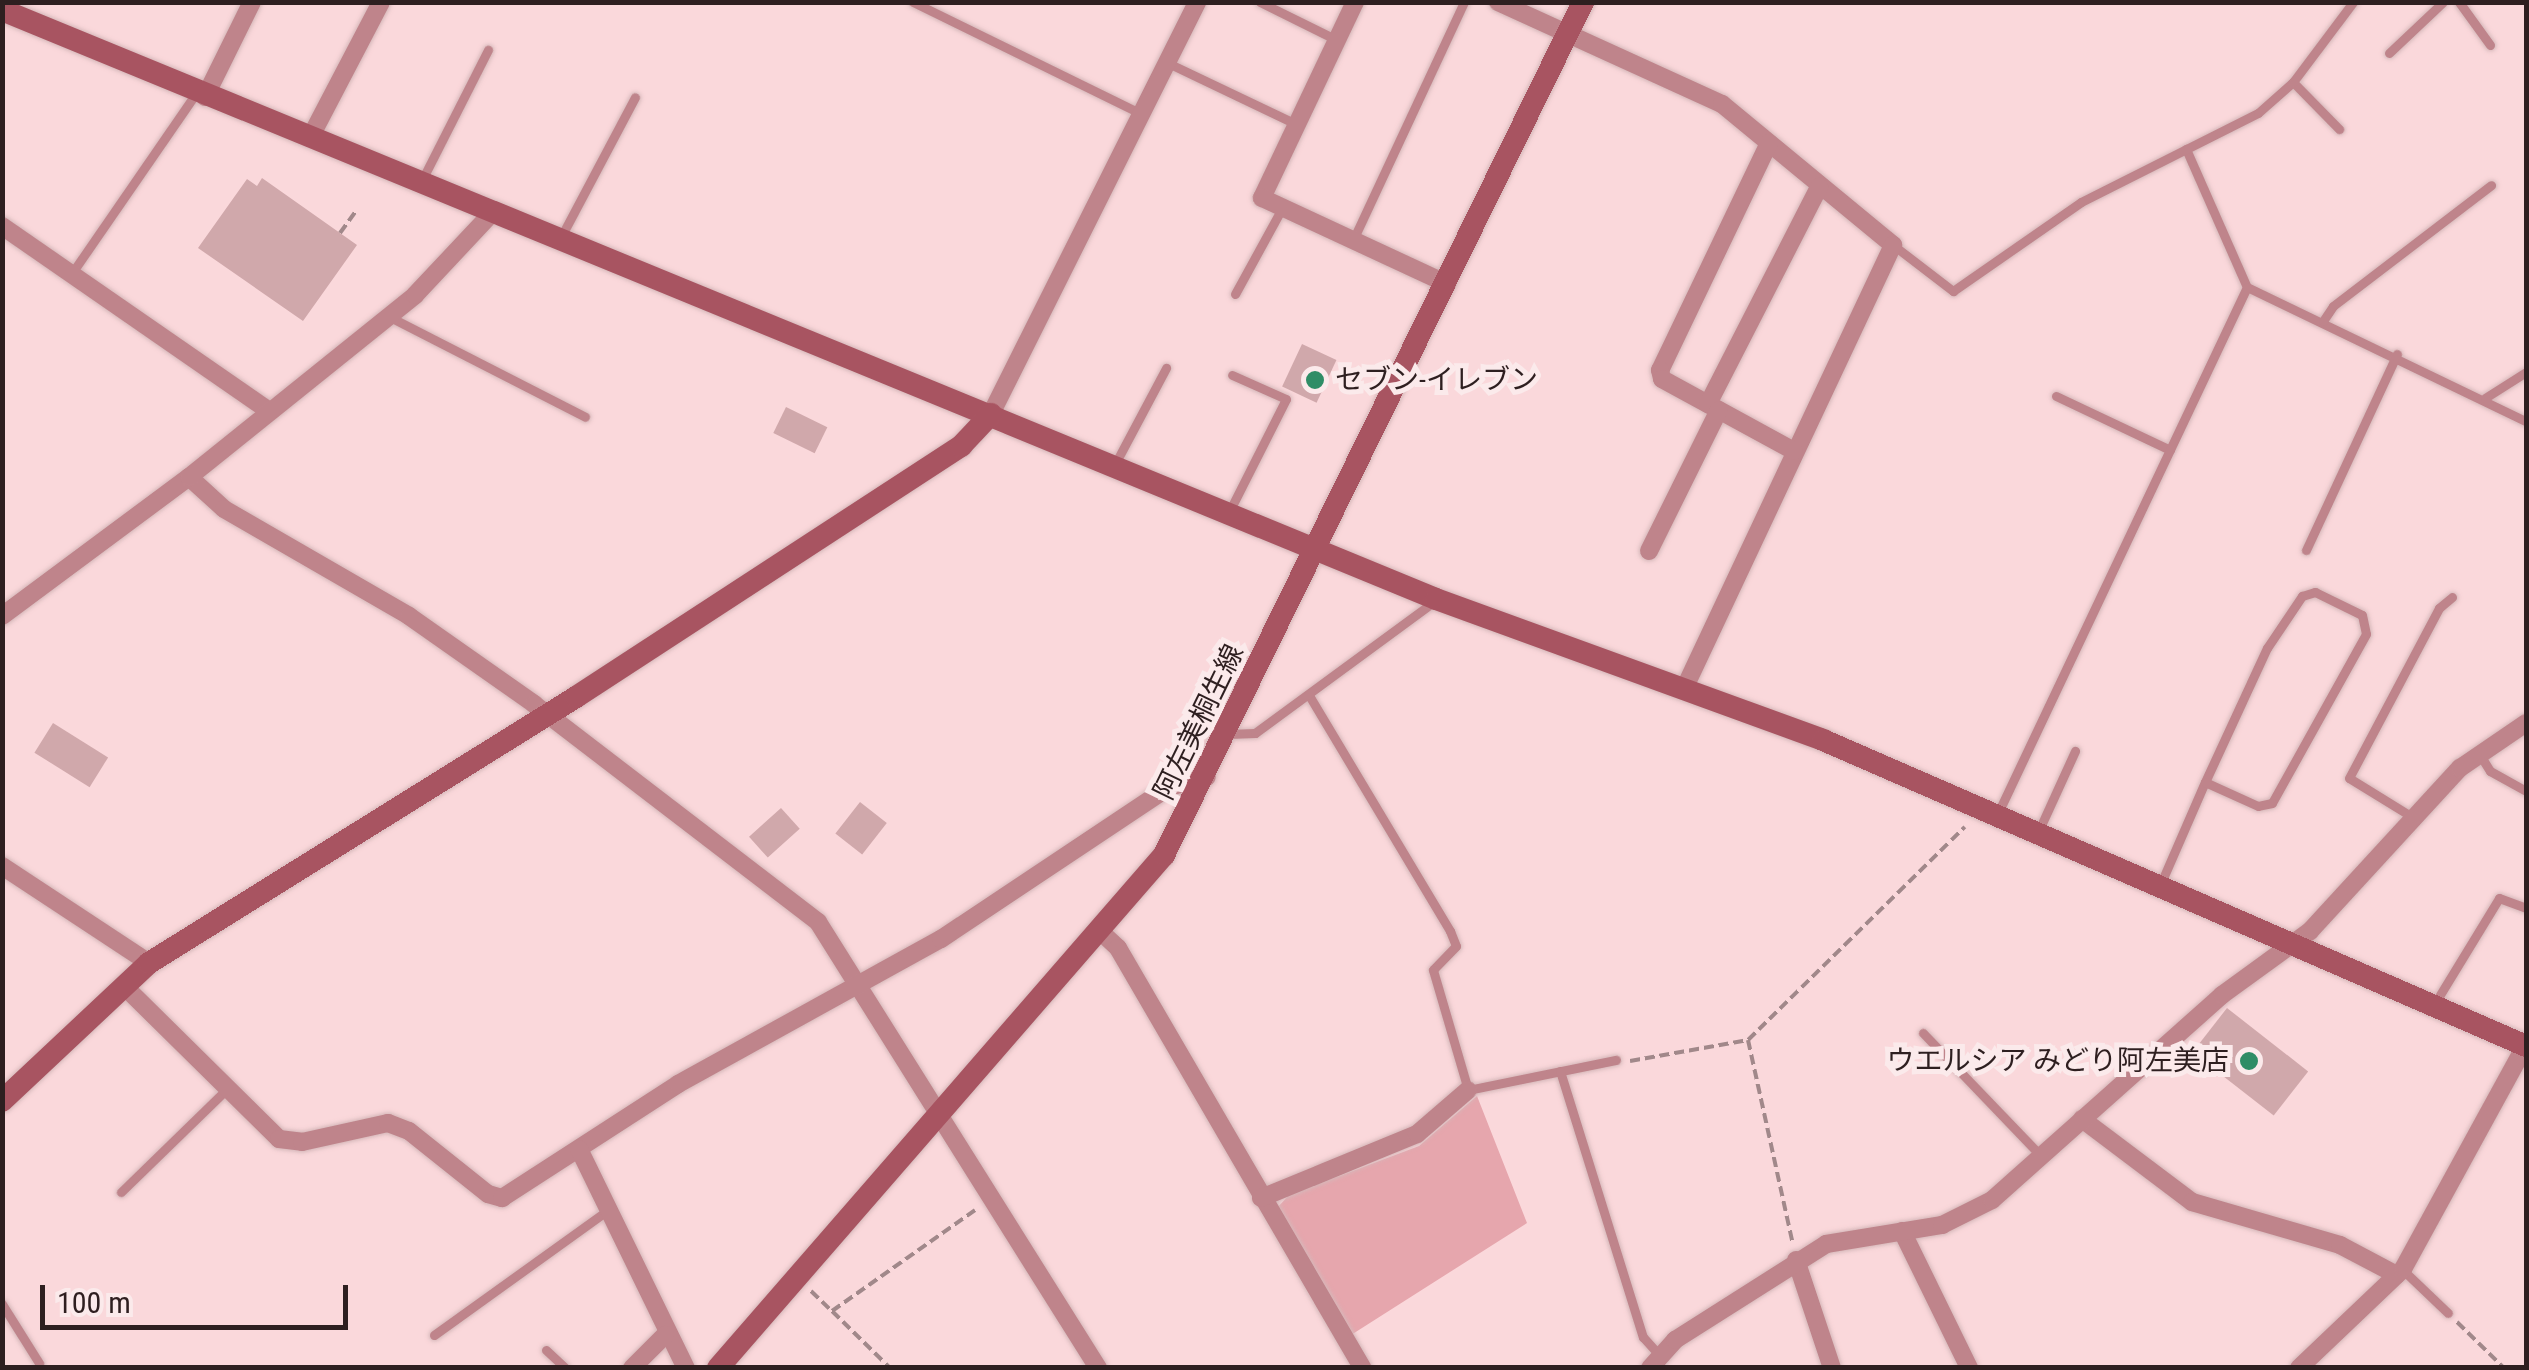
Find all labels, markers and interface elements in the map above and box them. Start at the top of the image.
place label: セブン-イレブン [1335,363,1538,397]
marker: セブン-イレブン [1304,369,1326,391]
street label: 阿左美桐生線 [1147,639,1251,805]
place label: ウエルシア みどり阿左美店 [1887,1044,2229,1078]
marker: ウエルシア みどり阿左美店 [2238,1050,2260,1072]
scale bar [45,1265,352,1327]
text: 100 m [57,1285,131,1320]

